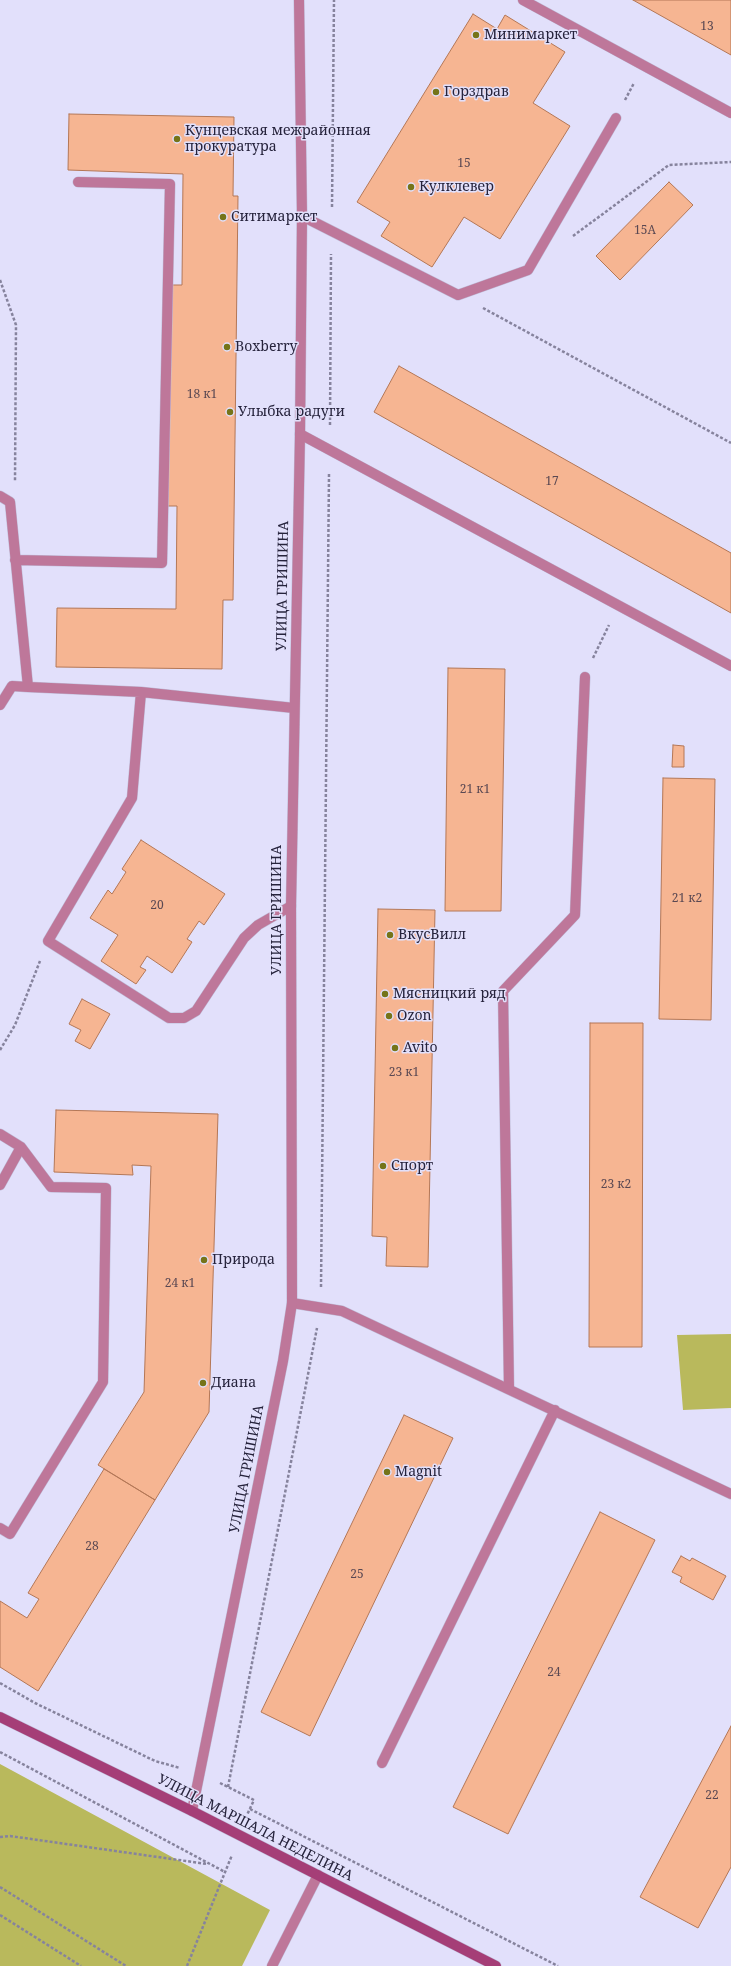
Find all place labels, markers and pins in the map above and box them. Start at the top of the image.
place label: Минимаркет [484,27,577,43]
marker: Минимаркет [471,30,481,40]
place label: Горздрав [444,84,509,100]
marker: Горздрав [431,87,441,97]
place label: Кунцевская межрайонная прокуратура [185,123,371,156]
marker: Кунцевская межрайонная прокуратура [172,134,182,144]
place label: Кулклевер [419,179,494,195]
marker: Кулклевер [406,182,416,192]
place label: Ситимаркет [231,209,318,225]
marker: Ситимаркет [218,212,228,222]
place label: Boxberry [235,339,298,355]
marker: Boxberry [222,342,232,352]
place label: Улыбка радуги [238,404,345,420]
marker: Улыбка радуги [225,407,235,417]
place label: ВкусВилл [398,927,466,943]
marker: ВкусВилл [385,930,395,940]
place label: Мясницкий ряд [393,986,506,1002]
marker: Мясницкий ряд [380,989,390,999]
place label: Ozon [397,1008,432,1024]
marker: Ozon [384,1011,394,1021]
place label: Avito [403,1040,438,1056]
marker: Avito [390,1043,400,1053]
place label: Спорт [391,1158,433,1174]
marker: Спорт [378,1161,388,1171]
place label: Природа [212,1252,275,1268]
marker: Природа [199,1255,209,1265]
place label: Диана [211,1375,256,1391]
marker: Диана [198,1378,208,1388]
place label: Magnit [395,1464,442,1480]
marker: Magnit [382,1467,392,1477]

